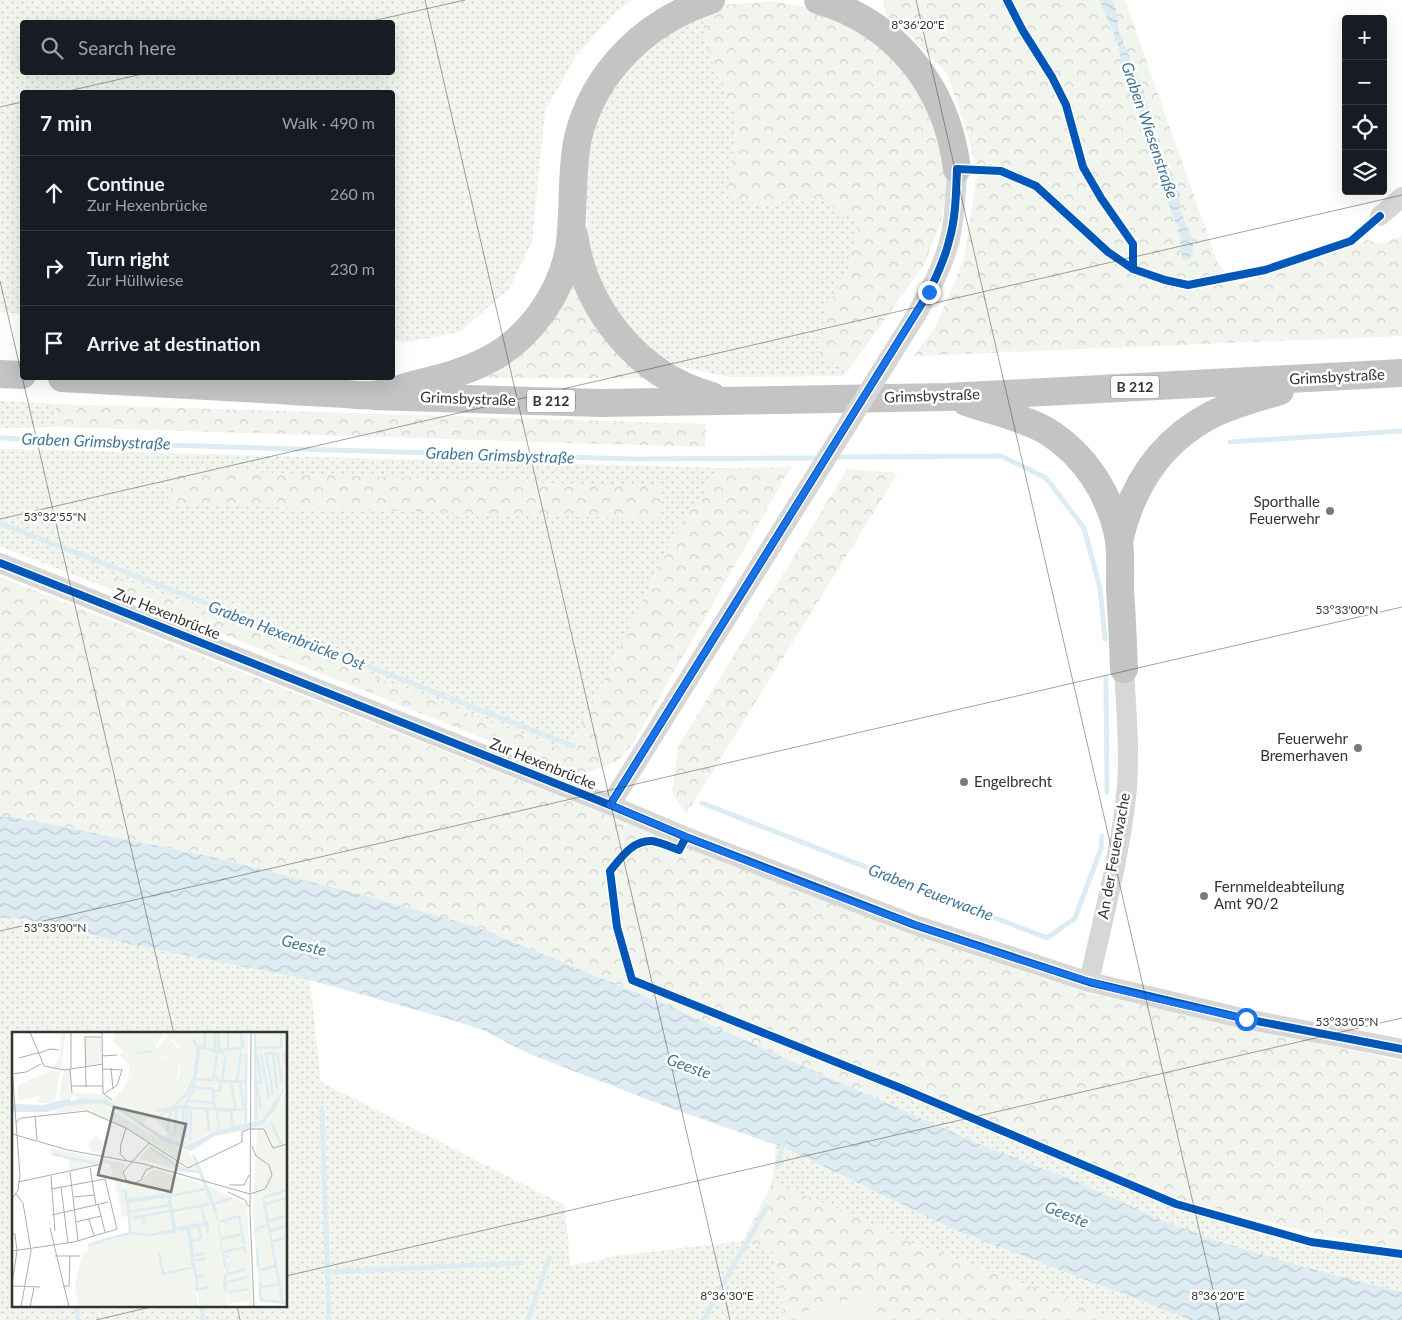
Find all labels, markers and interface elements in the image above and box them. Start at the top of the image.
map controls [1342,15,1387,195]
button: + [1342,15,1387,60]
text: 8°36'20"E [891,17,945,32]
search box [20,20,395,75]
icon: search [38,34,66,62]
text: Search here [78,36,176,59]
water label: Graben Wiesenstraße [1118,59,1183,201]
button: − [1342,60,1387,105]
button: locate [1342,105,1387,150]
text: 7 min [40,110,92,135]
text: Walk · 490 m [282,113,375,132]
button: layers [1342,150,1387,195]
text: Continue [87,172,165,195]
icon: ahead [40,179,68,207]
text: 260 m [330,184,375,203]
text: Zur Hexenbrücke [87,195,208,214]
text: Turn right [87,247,169,270]
icon: right [40,254,68,282]
text: 230 m [330,259,375,278]
text: Zur Hüllwiese [87,270,184,289]
route end [918,281,941,304]
icon: arrive [40,329,68,357]
text: Arrive at destination [87,332,260,355]
street label: Grimsbystraße [1289,365,1385,387]
road number: B 212 [1111,376,1159,398]
street label: Grimsbystraße [884,384,980,406]
street label: Grimsbystraße [420,387,516,409]
road number: B 212 [527,390,575,412]
water label: Graben Grimsbystraße [21,428,171,453]
water label: Graben Grimsbystraße [425,442,575,467]
place label: Sporthalle Feuerwehr [1249,492,1321,527]
marker: Sporthalle Feuerwehr [1324,505,1336,517]
text: 53°32'55"N [24,509,86,524]
street label: Zur Hexenbrücke [112,584,223,643]
water label: Graben Hexenbrücke Ost [206,596,369,673]
text: 53°33'00"N [1316,602,1378,617]
place label: Feuerwehr Bremerhaven [1260,729,1349,764]
street label: Zur Hexenbrücke [488,734,599,793]
marker: Feuerwehr Bremerhaven [1352,742,1364,754]
place label: Engelbrecht [974,772,1053,790]
marker: Engelbrecht [958,776,970,788]
street label: An der Feuerwache [1093,791,1133,920]
water label: Graben Feuerwache [866,859,997,924]
place label: Fernmeldeabteilung Amt 90/2 [1214,877,1345,912]
marker: Fernmeldeabteilung Amt 90/2 [1198,890,1210,902]
text: 53°33'00"N [24,920,86,935]
water label: Geeste [280,930,329,959]
route start [1235,1008,1258,1031]
text: 53°33'05"N [1316,1014,1378,1029]
inset map [12,1032,288,1308]
water label: Geeste [664,1049,714,1082]
water label: Geeste [1042,1196,1092,1231]
text: 8°36'30"E [700,1288,754,1303]
text: 8°36'20"E [1191,1288,1245,1303]

